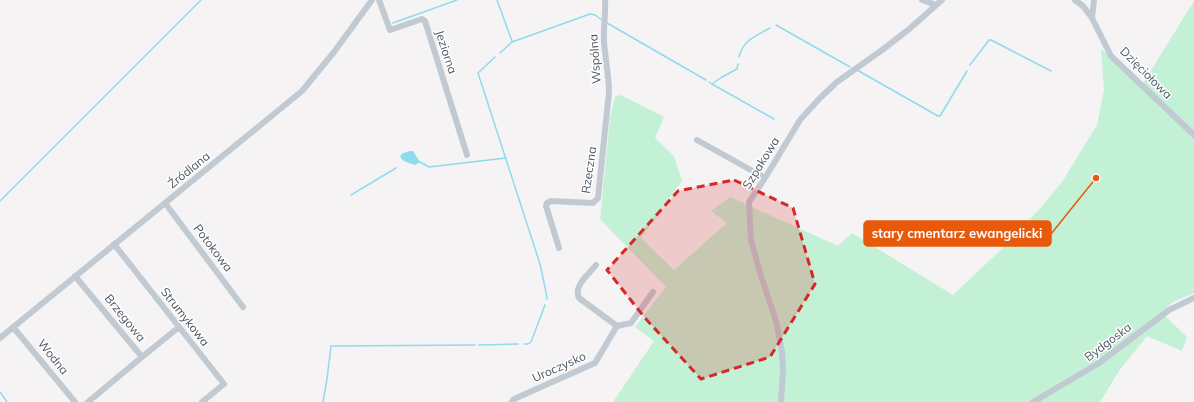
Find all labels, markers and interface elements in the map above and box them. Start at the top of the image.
street label: Jeziorna [432,28,461,76]
street label: Wspólna [585,34,604,84]
street label: Dzięciołowa [1117,44,1175,102]
street label: Szpakowa [739,134,782,191]
street label: Rzeczna [578,145,599,194]
street label: Źródlana [165,148,213,191]
street label: Potokowa [191,221,236,274]
callout: stary cmentarz ewangelicki [864,221,1051,246]
text: stary cmentarz ewangelicki [872,225,1042,242]
street label: Strumykowa [158,284,213,349]
street label: Brzegowa [102,291,149,344]
street label: Bydgoska [1081,319,1134,364]
street label: Wodna [35,336,72,377]
street label: Uroczysko [530,348,588,385]

